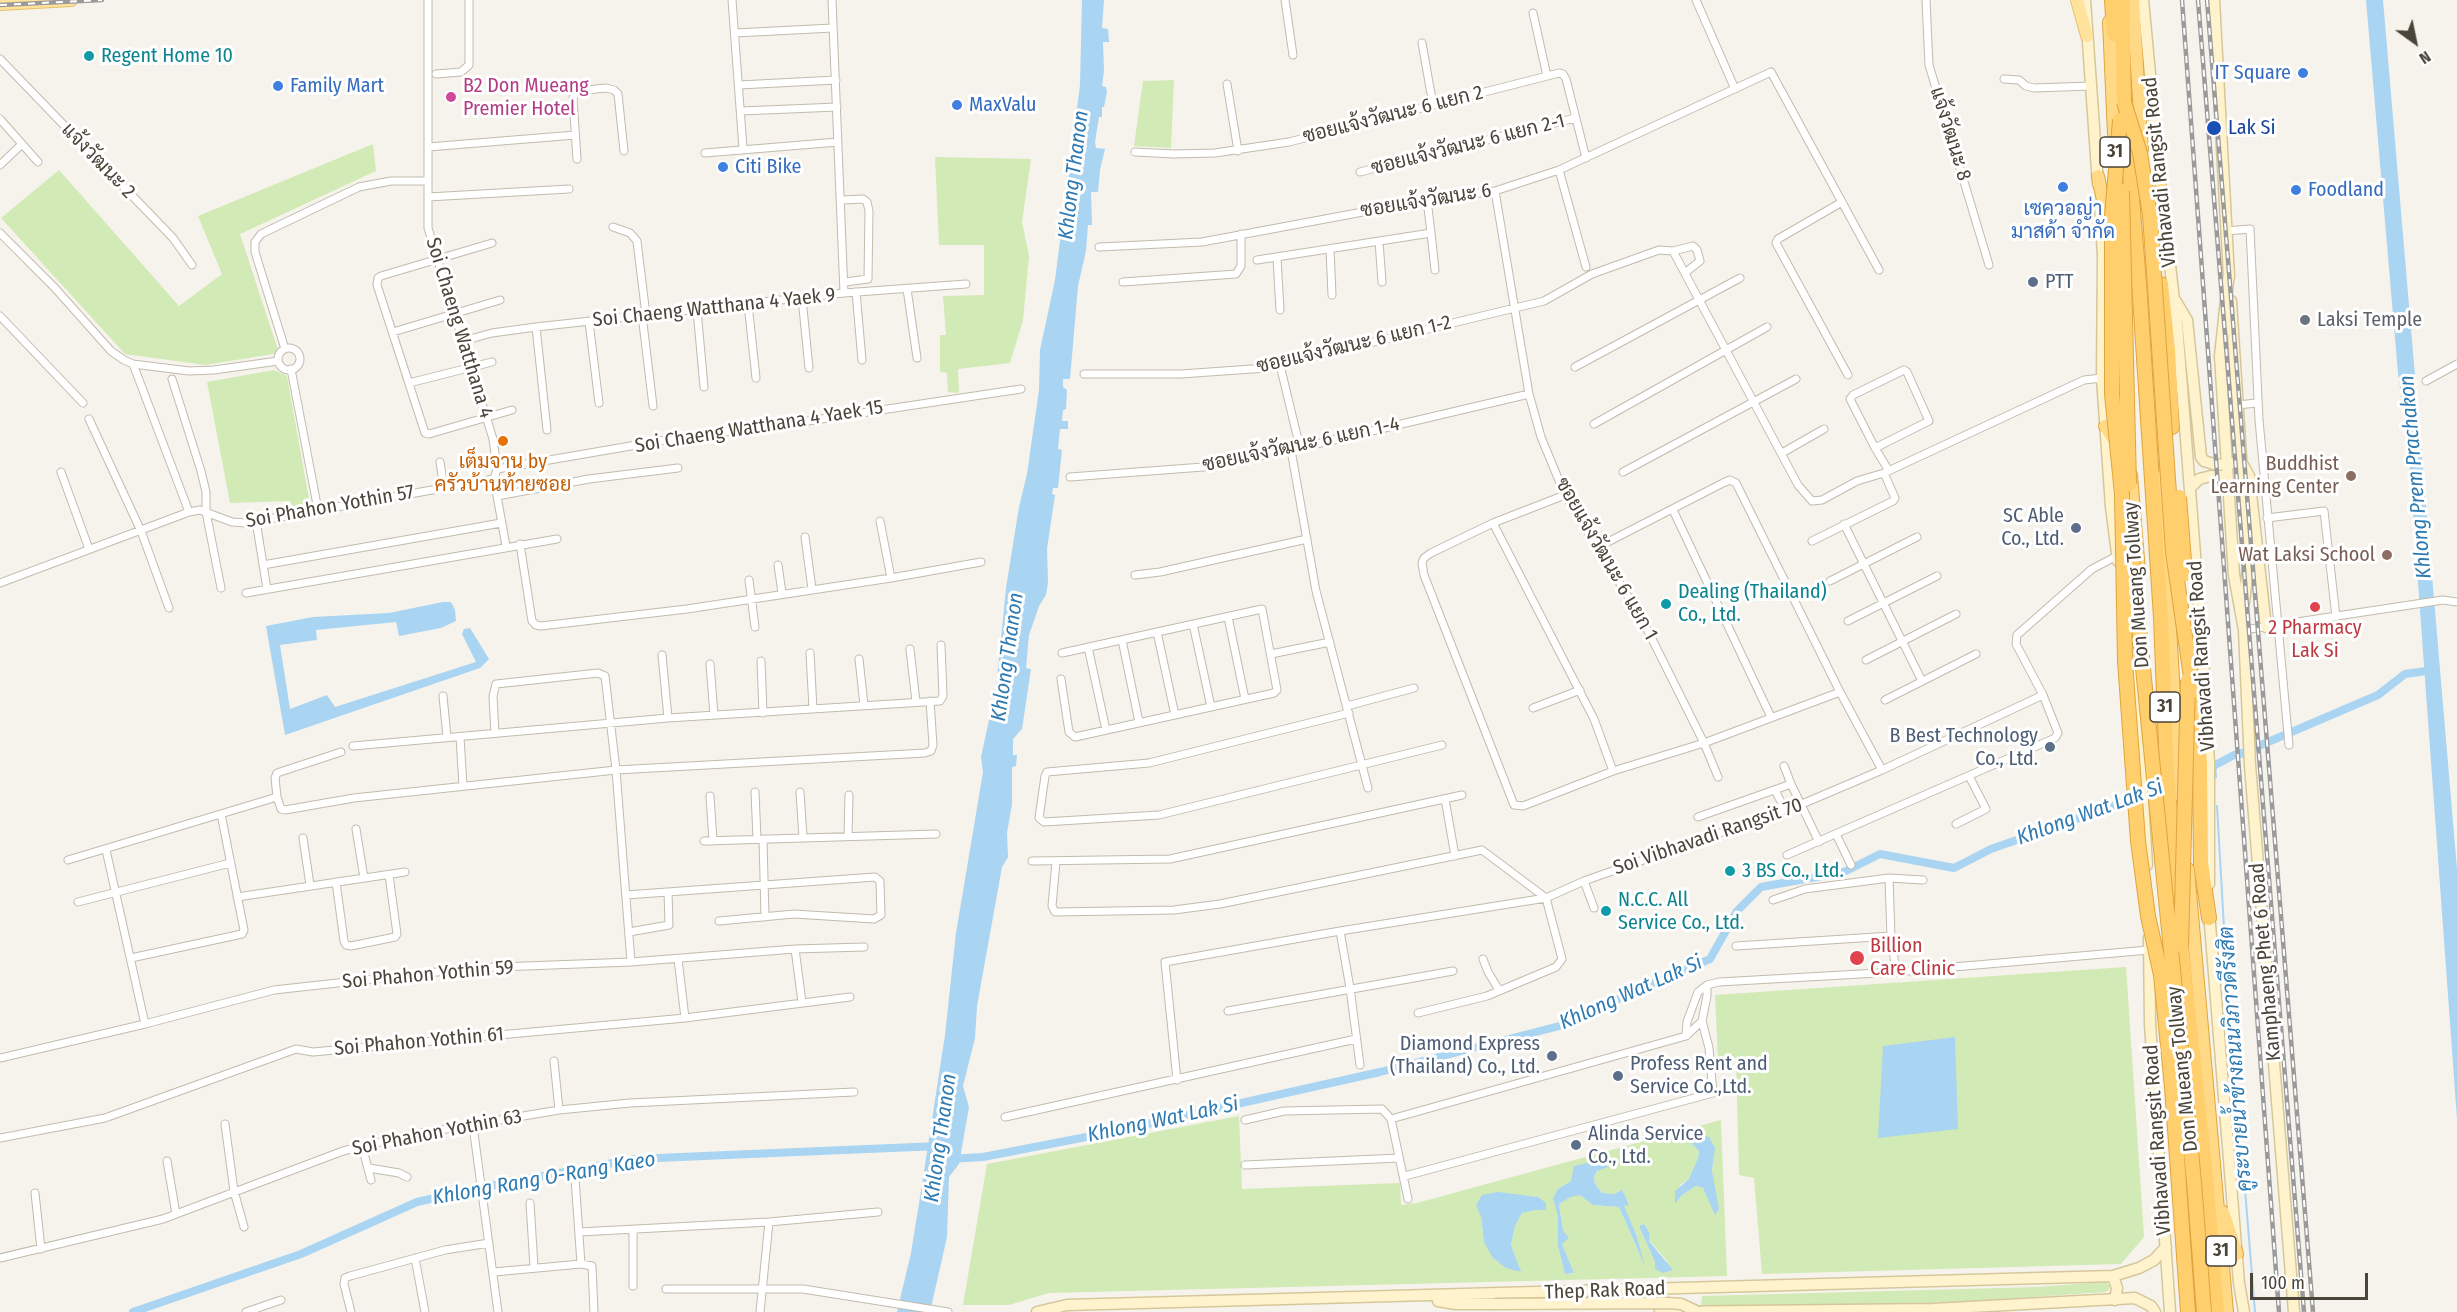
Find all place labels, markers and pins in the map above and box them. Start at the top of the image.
place label: Regent Home 10 [101,44,233,68]
marker: Regent Home 10 [82,49,96,63]
place label: IT Square [2215,61,2291,85]
marker: IT Square [2296,66,2310,80]
place label: Family Mart [290,74,384,98]
place label: B2 Don Mueang Premier Hotel [463,74,589,121]
marker: Family Mart [271,79,285,93]
marker: B2 Don Mueang Premier Hotel [444,90,458,104]
place label: MaxValu [969,93,1036,117]
marker: MaxValu [950,98,964,112]
place label: Lak Si [2228,116,2275,140]
marker: Lak Si [2205,119,2223,137]
place label: Citi Bike [735,155,801,179]
marker: Citi Bike [716,160,730,174]
place label: Foodland [2308,178,2384,202]
marker: เซควอญ่า มาสด้า จำกัด [2056,180,2070,194]
marker: Foodland [2289,183,2303,197]
place label: เซควอญ่า มาสด้า จำกัด [2011,197,2115,244]
place label: PTT [2045,270,2074,294]
marker: PTT [2026,275,2040,289]
place label: Laksi Temple [2317,308,2422,332]
marker: Laksi Temple [2298,313,2312,327]
marker: เต็มจาน by ครัวบ้านท้ายซอย [496,434,510,448]
place label: เต็มจาน by ครัวบ้านท้ายซอย [434,450,572,497]
place label: Buddhist Learning Center [2211,452,2339,499]
marker: Buddhist Learning Center [2344,469,2358,483]
place label: SC Able Co., Ltd. [2001,504,2064,551]
marker: SC Able Co., Ltd. [2069,521,2083,535]
place label: Wat Laksi School [2238,543,2375,567]
marker: Wat Laksi School [2380,548,2394,562]
place label: Dealing (Thailand) Co., Ltd. [1678,580,1827,627]
marker: Dealing (Thailand) Co., Ltd. [1659,597,1673,611]
marker: 2 Pharmacy Lak Si [2308,600,2322,614]
place label: 2 Pharmacy Lak Si [2268,616,2362,663]
place label: B Best Technology Co., Ltd. [1890,724,2038,771]
marker: B Best Technology Co., Ltd. [2043,740,2057,754]
place label: 3 BS Co., Ltd. [1742,859,1844,883]
marker: 3 BS Co., Ltd. [1723,864,1737,878]
place label: N.C.C. All Service Co., Ltd. [1618,888,1744,935]
marker: N.C.C. All Service Co., Ltd. [1599,904,1613,918]
place label: Billion Care Clinic [1870,934,1955,981]
marker: Billion Care Clinic [1848,949,1866,967]
place label: Diamond Express (Thailand) Co., Ltd. [1390,1032,1540,1079]
marker: Diamond Express (Thailand) Co., Ltd. [1545,1049,1559,1063]
place label: Profess Rent and Service Co.,Ltd. [1630,1052,1768,1099]
marker: Profess Rent and Service Co.,Ltd. [1611,1069,1625,1083]
place label: Alinda Service Co., Ltd. [1588,1122,1703,1169]
marker: Alinda Service Co., Ltd. [1569,1138,1583,1152]

